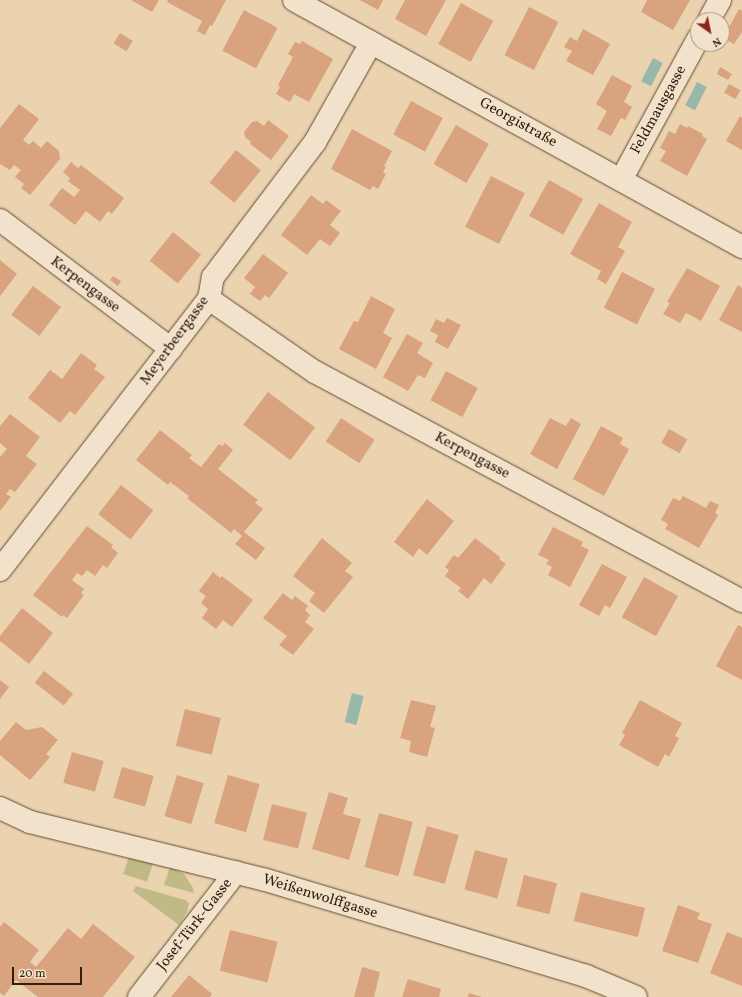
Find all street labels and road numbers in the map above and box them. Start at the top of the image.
street label: Feldmausgasse [627,63,691,157]
street label: Georgistraße [476,94,560,152]
street label: Kerpengasse [47,253,123,317]
street label: Meyerbeergasse [137,293,213,389]
street label: Kerpengasse [431,429,513,483]
street label: Weißenwolffgasse [260,871,380,923]
street label: Josef-Türk-Gasse [153,875,237,975]

